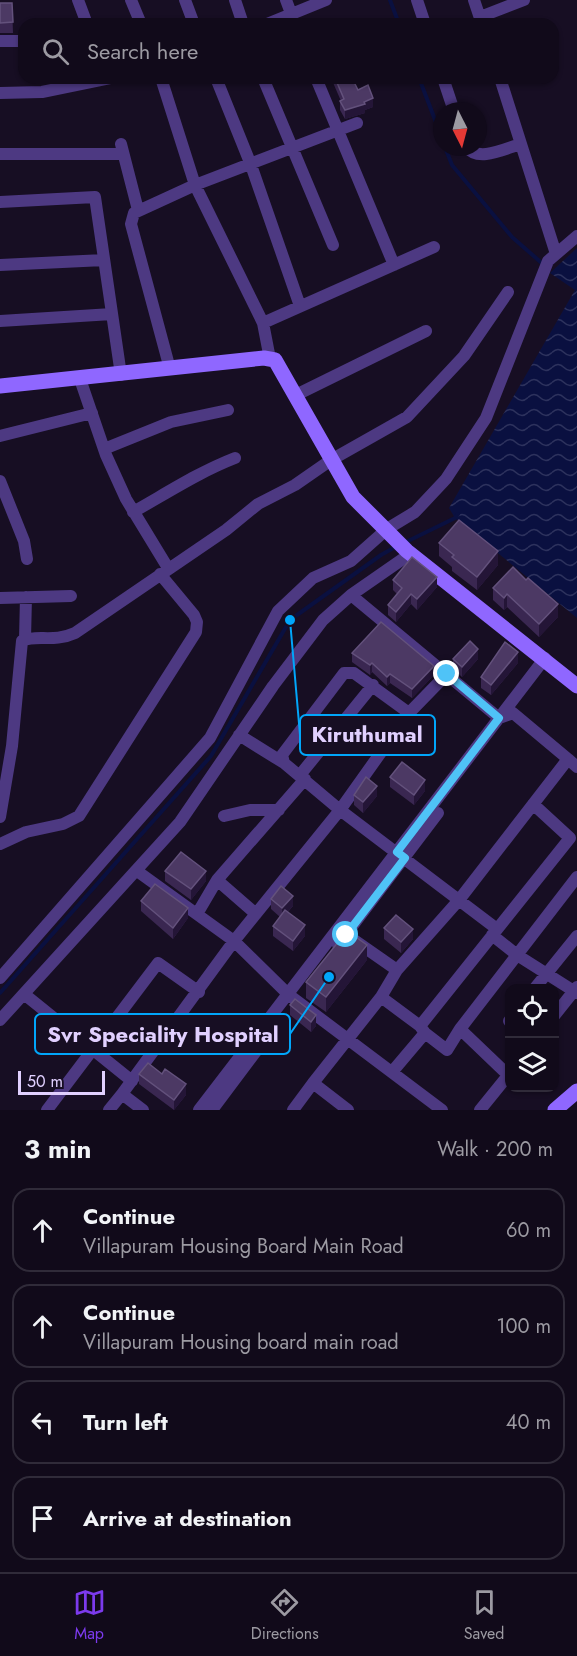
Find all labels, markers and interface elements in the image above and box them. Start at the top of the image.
search box [18,18,559,84]
icon: search [39,35,72,68]
text: Search here [87,35,198,67]
north arrow [433,102,487,156]
route end [433,660,459,686]
callout: Kiruthumal [300,715,435,755]
text: Kiruthumal [311,718,423,750]
route start [332,921,358,947]
map controls [505,984,559,1092]
button: locate [505,984,559,1038]
callout: Svr Speciality Hospital [35,1014,290,1054]
text: Svr Speciality Hospital [47,1018,279,1050]
button: layers [505,1038,559,1092]
scale bar [18,1068,105,1096]
text: 50 m [27,1070,63,1093]
text: 3 min [24,1130,91,1168]
text: Walk · 200 m [437,1135,553,1164]
text: Continue [83,1200,175,1232]
icon: ahead [26,1214,59,1247]
text: 60 m [506,1216,551,1245]
text: Villapuram Housing Board Main Road [83,1232,404,1261]
text: Continue [83,1296,175,1328]
icon: ahead [26,1310,59,1343]
text: 100 m [496,1312,551,1341]
text: Villapuram Housing board main road [83,1328,399,1357]
icon: left [26,1406,59,1439]
text: Turn left [83,1406,168,1438]
text: 40 m [506,1408,551,1437]
icon: arrive [26,1502,59,1535]
text: Arrive at destination [83,1502,292,1534]
tab: Map [73,1586,106,1645]
tab: Directions [251,1586,319,1645]
tab: Saved [464,1586,504,1645]

